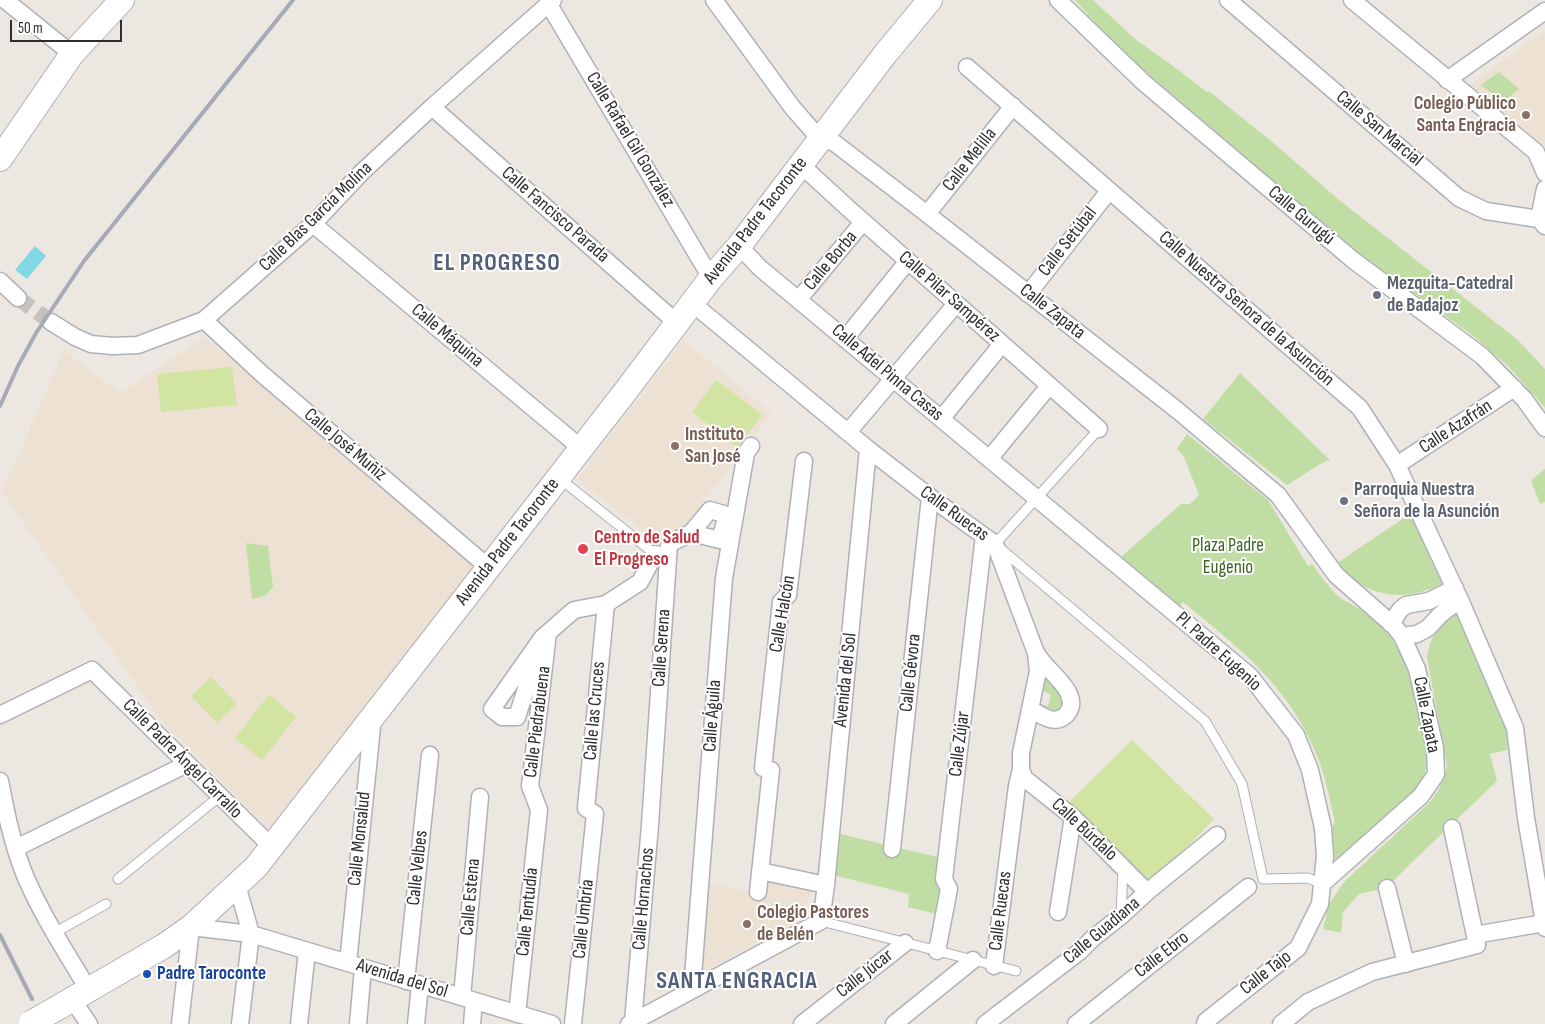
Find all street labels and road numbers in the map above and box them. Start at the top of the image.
street label: Calle Rafael Gil González [581,68,679,212]
street label: Calle San Marcial [1331,86,1427,172]
street label: Calle Melilla [938,124,1002,196]
street label: Avenida Padre Tacoronte [699,153,813,289]
street label: Calle Blas García Molina [255,157,377,277]
street label: Calle Fancisco Parada [496,162,614,268]
street label: Calle Gurugú [1263,181,1339,251]
street label: Calle Setúbal [1034,203,1102,281]
street label: Calle Borba [799,227,863,295]
street label: Calle Nuestra Señora de la Asunción [1154,227,1338,391]
street label: Calle Pilar Sampérez [893,247,1005,347]
street label: Calle Zapata [1015,279,1089,345]
street label: Calle Máquina [406,299,488,373]
street label: Calle Adel Pinna Casas [826,320,948,426]
street label: Calle Azafrán [1415,395,1497,459]
street label: Calle José Muñiz [299,404,391,486]
street label: Avenida Padre Tacoronte [451,474,565,610]
street label: Calle Ruecas [915,481,993,547]
street label: Calle Halcón [765,574,801,654]
street label: Calle Serena [648,608,676,688]
street label: Pl. Padre Eugenio [1170,608,1266,696]
street label: Avenida del Sol [830,632,862,728]
street label: Calle Gévora [896,633,926,713]
street label: Calle las Cruces [579,661,611,761]
street label: Calle Piedrabuena [520,665,556,779]
street label: Calle Zapata [1407,675,1445,755]
street label: Calle Águila [699,679,727,753]
street label: Calle Padre Ángel Carrallo [117,694,247,824]
street label: Calle Zújar [945,710,975,778]
street label: Calle Monsalud [344,791,376,887]
street label: Calle Búrdalo [1046,794,1122,866]
street label: Calle Velbes [403,829,433,907]
street label: Calle Hornachos [628,847,660,951]
street label: Calle Estena [456,857,486,937]
street label: Calle Tentudía [512,867,544,957]
street label: Calle Ruecas [985,870,1017,952]
street label: Calle Umbría [568,878,600,960]
street label: Calle Guadiana [1059,892,1145,970]
street label: Calle Ebro [1130,927,1194,983]
street label: Calle Júcar [832,945,898,1003]
street label: Calle Tajo [1236,946,1296,1000]
street label: Avenida del Sol [354,954,450,1004]

